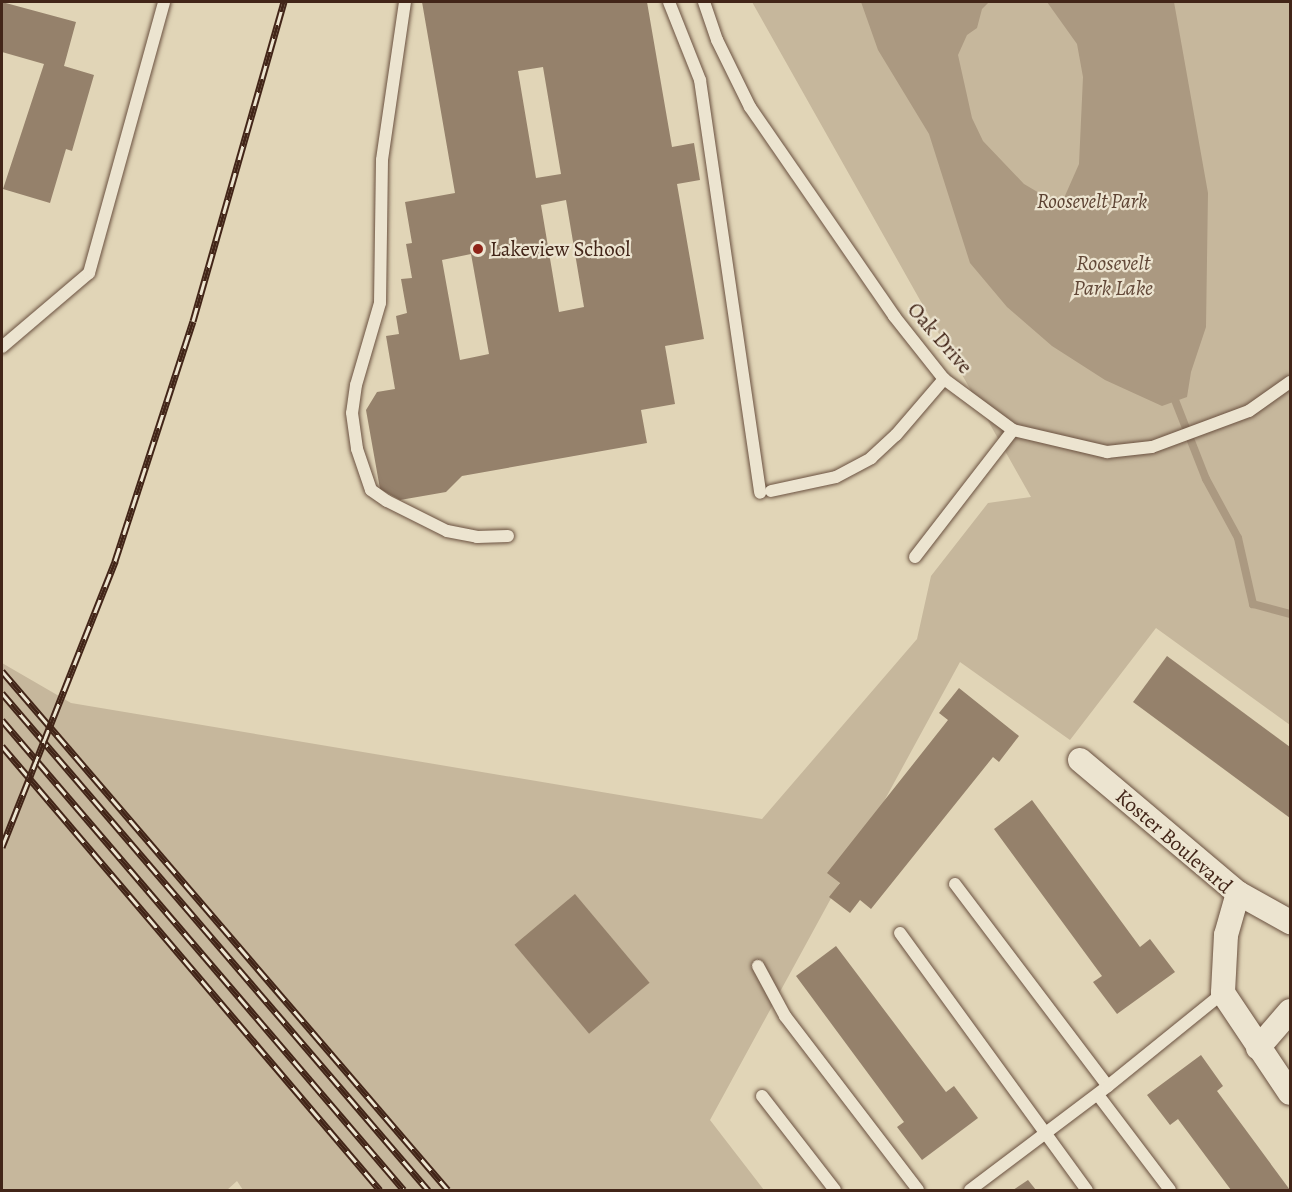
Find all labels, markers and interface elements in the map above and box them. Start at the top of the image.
park label: Roosevelt Park [1037,188,1147,214]
place label: Lakeview School [490,236,630,262]
marker: Lakeview School [471,242,485,256]
water label: Roosevelt Park Lake [1073,250,1153,302]
street label: Oak Drive [902,297,978,379]
street label: Koster Boulevard [1110,783,1238,899]

